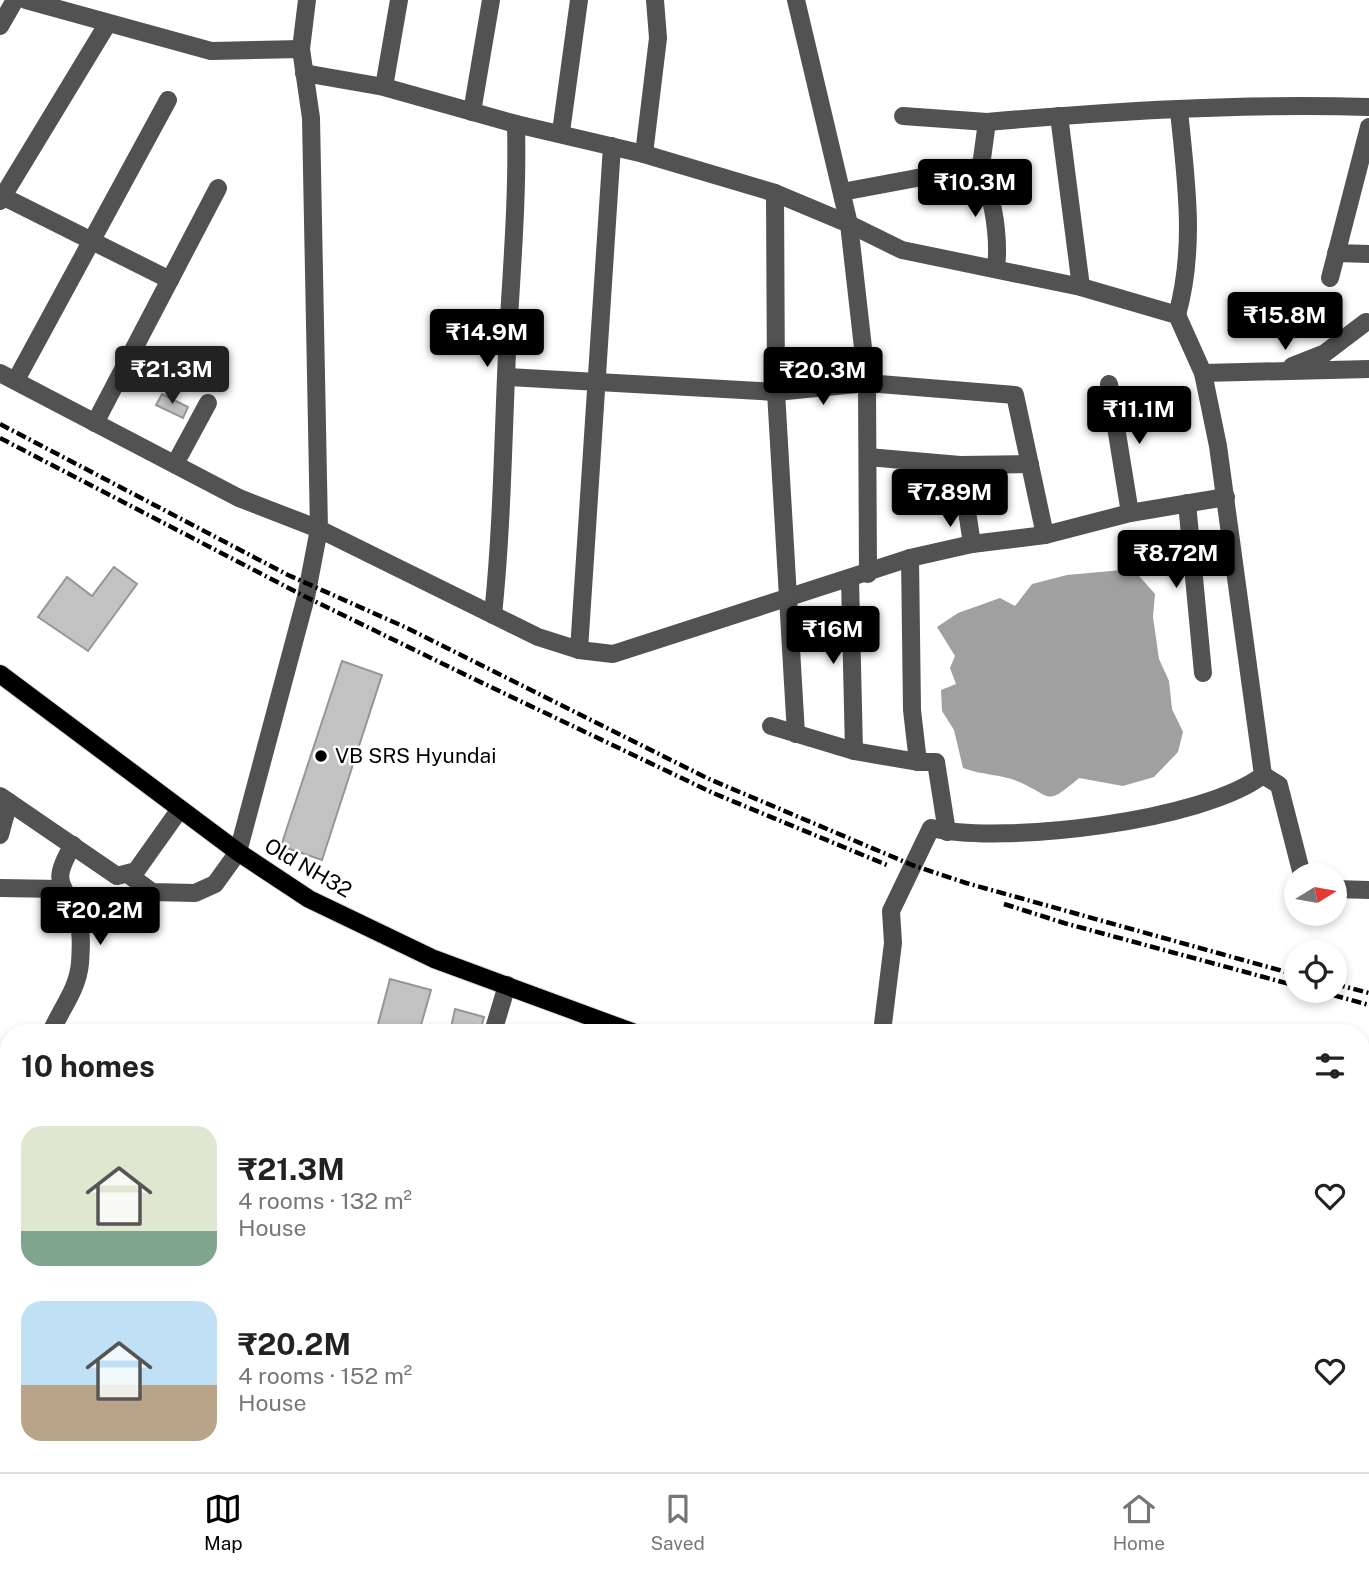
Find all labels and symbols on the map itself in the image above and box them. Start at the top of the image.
pin: ₹10.3M [918,160,1032,219]
pin: ₹15.8M [1228,292,1342,352]
pin: ₹14.9M [430,310,544,369]
pin: ₹21.3M [115,346,229,406]
pin: ₹20.3M [766,348,880,407]
pin: ₹11.1M [1082,386,1196,446]
pin: ₹7.89M [893,470,1007,529]
pin: ₹8.72M [1119,530,1233,590]
pin: ₹16M [792,606,874,666]
place label: VB SRS Hyundai [335,743,496,768]
marker: VB SRS Hyundai [313,748,329,764]
street label: Old NH32 [260,833,356,902]
north arrow [1284,863,1348,926]
pin: ₹20.2M [43,888,157,947]

